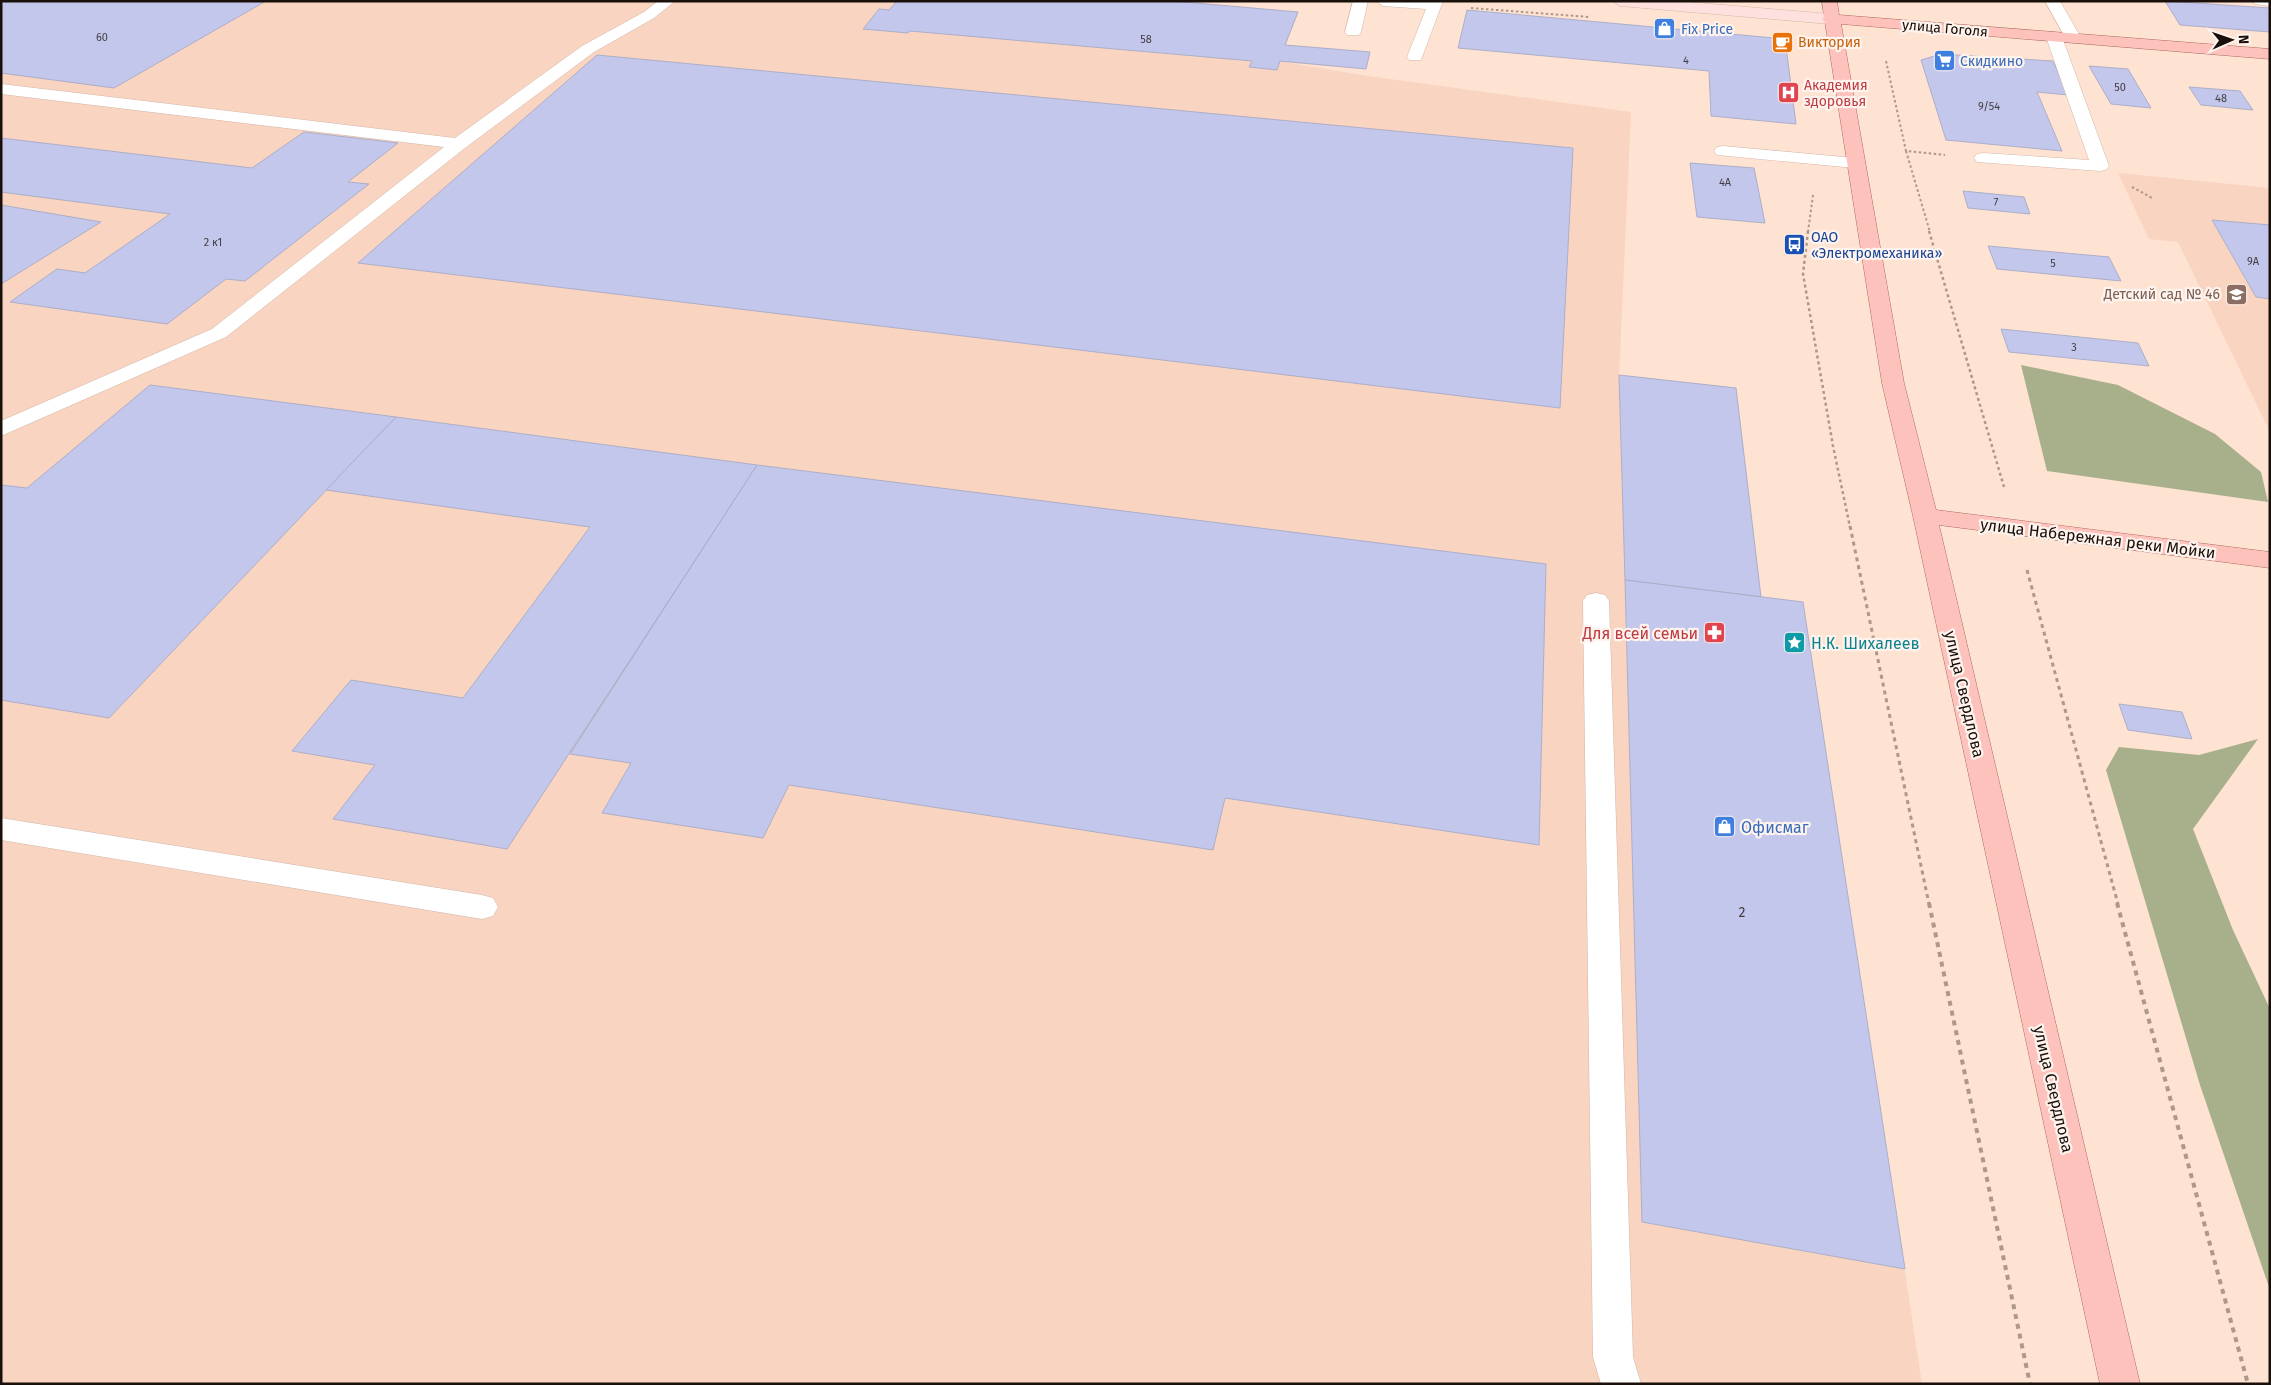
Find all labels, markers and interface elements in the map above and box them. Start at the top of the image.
north arrow [2206,15,2256,65]
street label: улица Гоголя [1901,16,1989,41]
shop icon: Fix Price [1653,17,1677,41]
place label: Fix Price [1681,21,1733,38]
cafe icon: Виктория [1770,30,1794,54]
house number: 60 [96,31,108,44]
house number: 58 [1140,33,1152,46]
place label: Виктория [1798,34,1861,51]
text: N [2235,35,2252,45]
supermarket icon: Скидкино [1932,49,1956,73]
place label: Скидкино [1960,53,2023,70]
house number: 4 [1683,54,1689,67]
place label: Академия здоровья [1804,77,1868,110]
hospital icon: Академия здоровья [1776,81,1800,105]
house number: 50 [2114,81,2126,94]
house number: 48 [2215,92,2227,105]
house number: 9/54 [1978,100,2000,113]
house number: 4А [1719,176,1732,189]
house number: 7 [1994,196,1999,209]
place label: ОАО «Электромеханика» [1811,229,1942,262]
bus stop icon: ОАО «Электромеханика» [1783,233,1807,257]
house number: 2 к1 [204,236,222,249]
house number: 9А [2247,255,2260,268]
house number: 5 [2050,257,2056,270]
school or university icon: Детский сад № 46 [2224,282,2248,306]
place label: Детский сад № 46 [2103,286,2220,303]
house number: 3 [2071,341,2077,354]
street label: улица Набережная реки Мойки [1979,515,2217,562]
pharmacy icon: Для всей семьи [1702,621,1726,645]
place label: Для всей семьи [1581,624,1698,643]
street label: улица Свердлова [1941,629,1988,759]
place icon: Н.К. Шихалеев [1783,631,1807,655]
place label: Н.К. Шихалеев [1811,634,1920,653]
shop icon: Офисмаг [1713,815,1737,839]
place label: Офисмаг [1741,818,1809,837]
house number: 2 [1739,904,1746,921]
street label: улица Свердлова [2030,1024,2077,1154]

